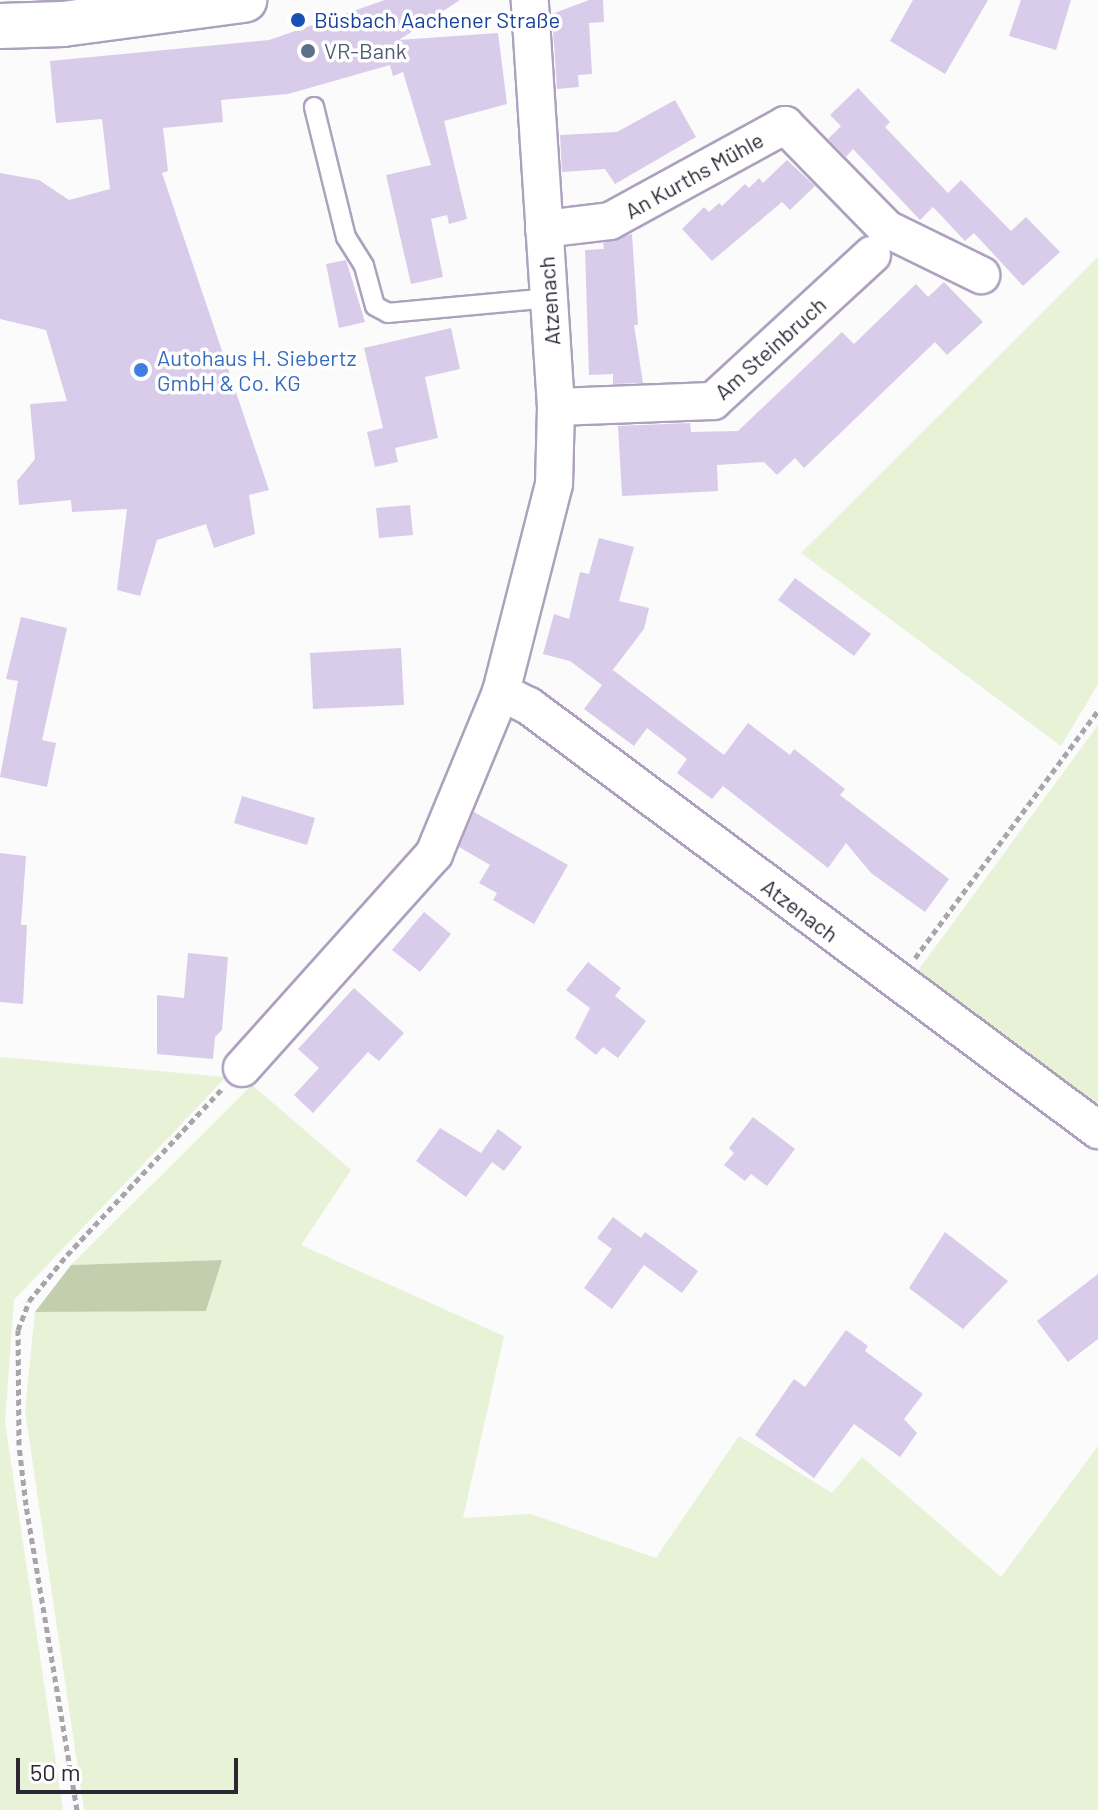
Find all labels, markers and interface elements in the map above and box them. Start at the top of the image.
place label: Büsbach Aachener Straße [314,7,560,33]
marker: Büsbach Aachener Straße [289,11,307,29]
place label: VR-Bank [324,38,407,64]
marker: VR-Bank [299,42,317,60]
street label: An Kurths Mühle [620,126,768,224]
street label: Atzenach [533,256,565,346]
street label: Am Steinbruch [709,291,831,405]
place label: Autohaus H. Siebertz GmbH & Co. KG [157,344,356,396]
marker: Autohaus H. Siebertz GmbH & Co. KG [132,361,150,379]
street label: Atzenach [757,873,843,947]
scale bar [20,1742,242,1792]
text: 50 m [30,1757,81,1786]

